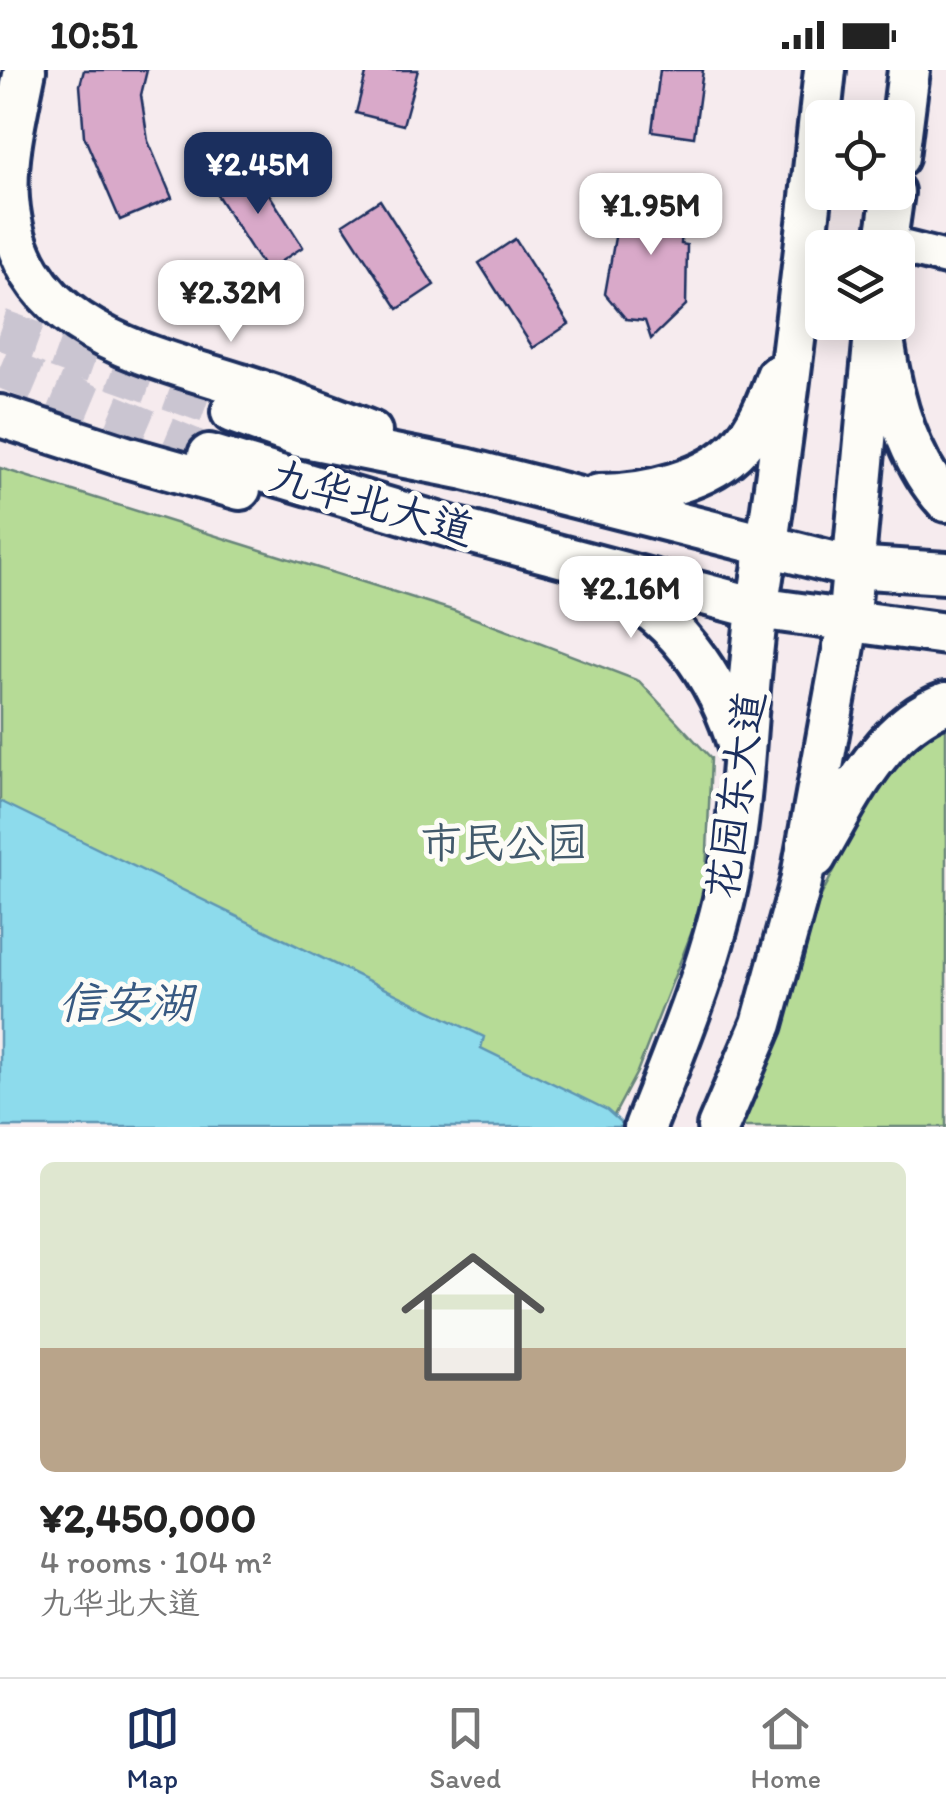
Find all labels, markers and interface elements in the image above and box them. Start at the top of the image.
text: 10:51 [50,12,138,58]
map controls [805,100,915,340]
button: locate [805,100,915,210]
pin: ¥2.45M [177,132,339,217]
text: ¥2.45M [206,145,310,183]
pin: ¥1.95M [570,173,732,258]
text: ¥1.95M [601,186,701,224]
button: layers [805,230,915,340]
pin: ¥2.32M [150,260,312,345]
text: ¥2.32M [180,273,282,311]
street label: 九华北大道 [264,449,480,556]
pin: ¥2.16M [550,556,712,641]
text: ¥2.16M [581,569,681,607]
street label: 花园东大道 [696,688,775,903]
park label: 市民公园 [420,817,588,868]
water label: 信安湖 [58,975,197,1029]
icon: home [383,1227,563,1407]
text: ¥2,450,000 [40,1492,256,1543]
text: 4 rooms · 104 m² [40,1543,272,1581]
text: 九华北大道 [40,1584,200,1622]
tab: Map [125,1701,180,1795]
tab: Saved [429,1701,501,1795]
tab: Home [751,1701,821,1795]

